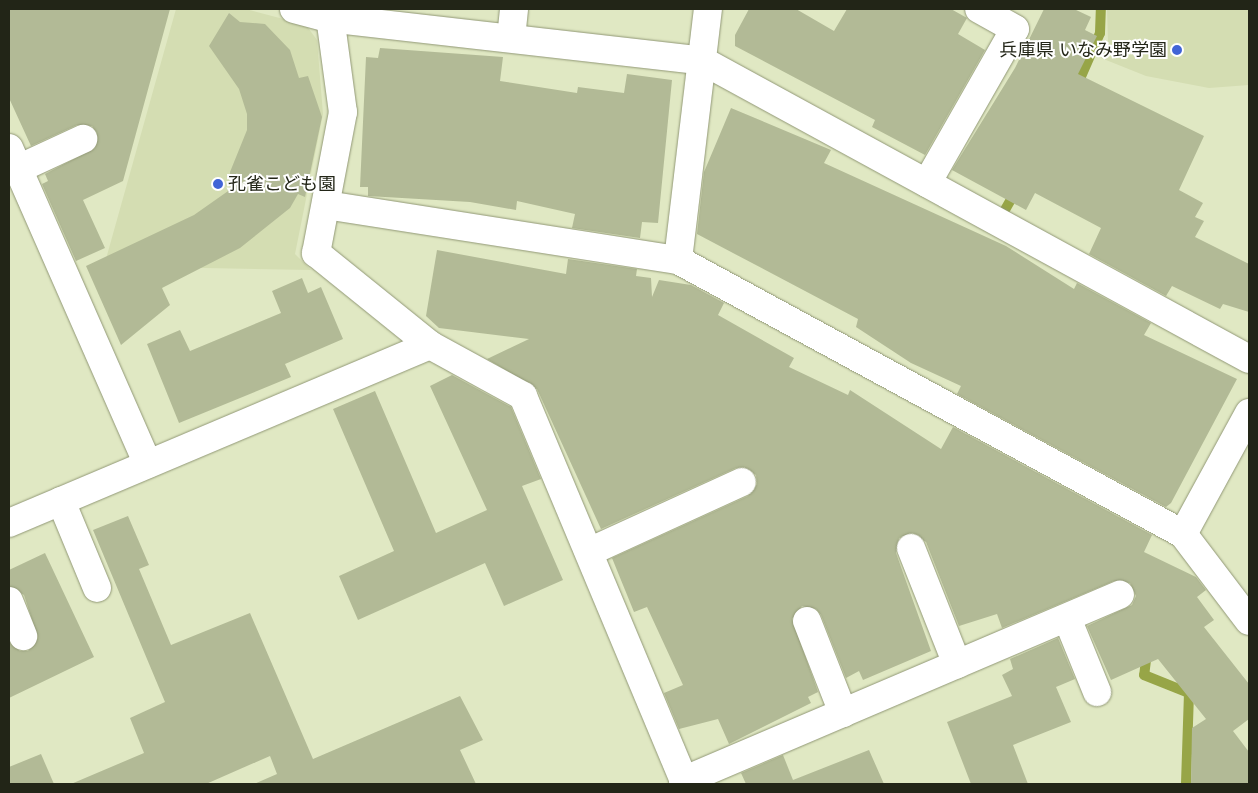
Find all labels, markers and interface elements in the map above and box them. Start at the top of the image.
place label: 兵庫県 いなみ野学園 [1000,39,1167,61]
marker: 兵庫県 いなみ野学園 [1171,44,1183,56]
place label: 孔雀こども園 [228,173,336,195]
marker: 孔雀こども園 [212,178,224,190]

